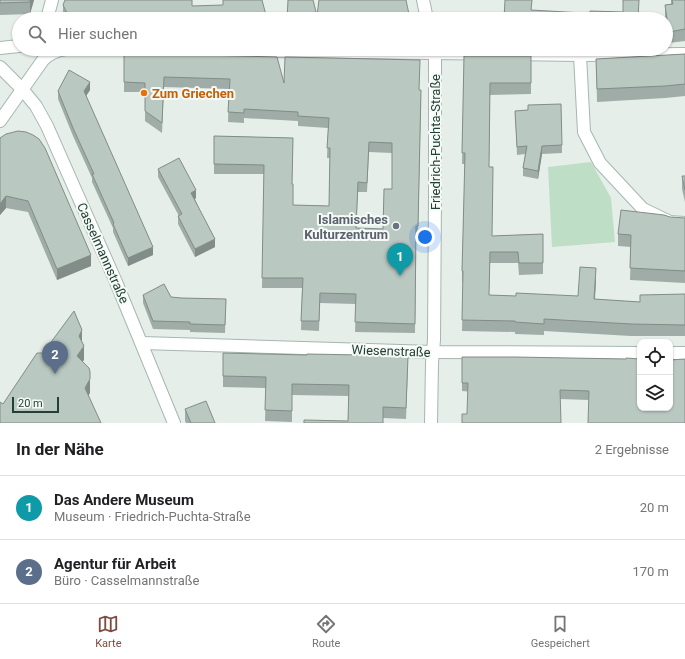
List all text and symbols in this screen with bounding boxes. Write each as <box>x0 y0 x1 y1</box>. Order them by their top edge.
search box <box>12 12 673 56</box>
icon: search <box>26 23 48 45</box>
text: Hier suchen <box>58 25 137 43</box>
street label: Friedrich-Puchta-Straße <box>428 74 443 210</box>
place label: Zum Griechen <box>152 86 234 101</box>
marker: Zum Griechen <box>139 88 149 98</box>
street label: Casselmannstraße <box>74 200 132 306</box>
place label: Islamisches Kulturzentrum <box>304 212 388 242</box>
marker: Islamisches Kulturzentrum <box>391 221 401 231</box>
your location <box>415 227 435 247</box>
pin: 1 <box>387 243 413 276</box>
map controls <box>637 339 673 411</box>
button: locate <box>637 339 673 375</box>
pin: 2 <box>42 341 68 374</box>
street label: Wiesenstraße <box>351 342 431 360</box>
button: layers <box>637 375 673 411</box>
scale bar <box>12 395 59 414</box>
text: 20 m <box>18 397 43 410</box>
text: In der Nähe <box>16 439 104 459</box>
text: 2 Ergebnisse <box>595 442 669 457</box>
text: Das Andere Museum <box>54 491 194 509</box>
text: 1 <box>25 500 33 515</box>
text: 20 m <box>640 500 669 515</box>
text: Museum · Friedrich-Puchta-Straße <box>54 509 251 524</box>
text: Agentur für Arbeit <box>54 555 176 573</box>
text: 2 <box>25 564 33 579</box>
text: 170 m <box>632 564 669 579</box>
text: Büro · Casselmannstraße <box>54 573 199 588</box>
tab: Karte <box>95 613 122 650</box>
tab: Route <box>312 613 340 650</box>
tab: Gespeichert <box>531 613 590 650</box>

